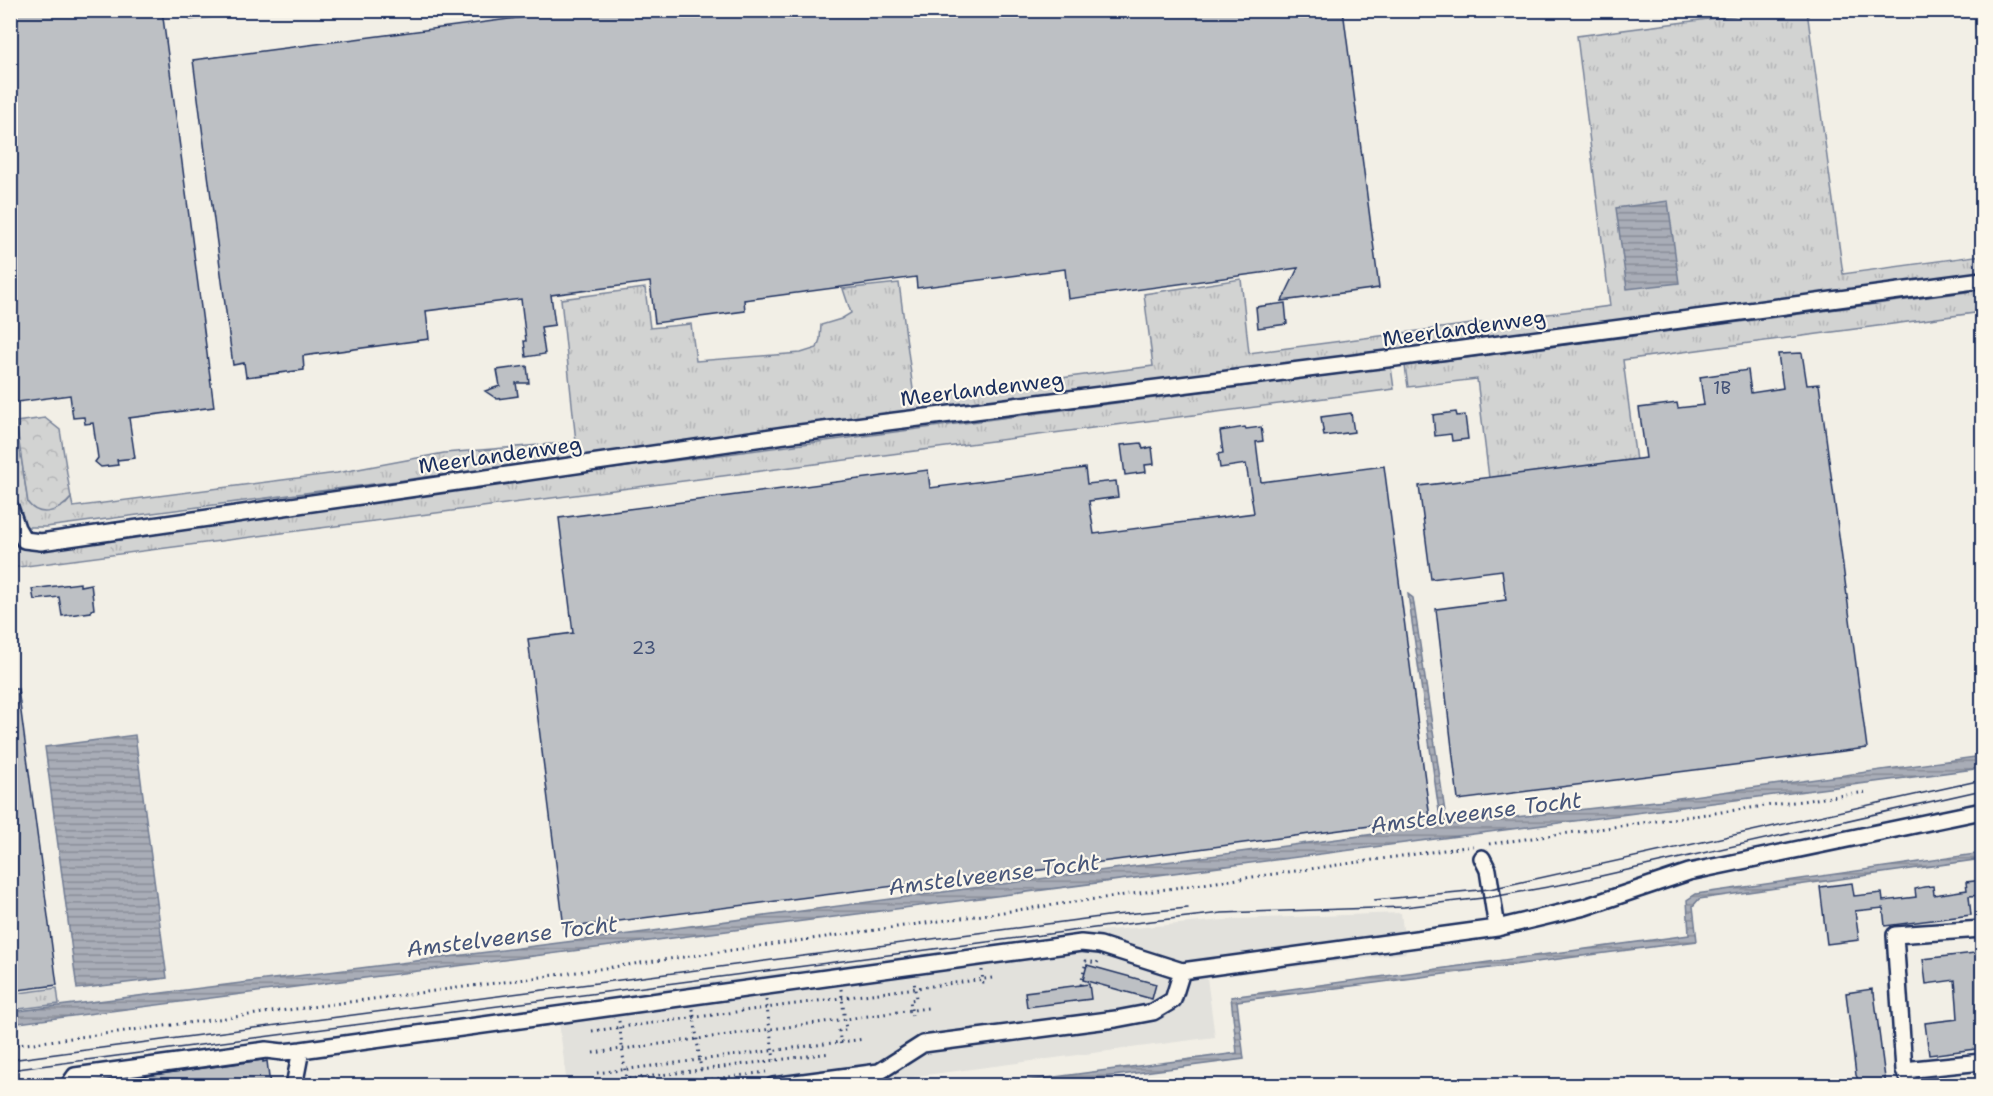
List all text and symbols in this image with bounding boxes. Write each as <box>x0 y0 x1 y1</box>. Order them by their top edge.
street label: Meerlandenweg <box>1381 303 1547 353</box>
street label: Meerlandenweg <box>899 365 1065 413</box>
house number: 1B <box>1713 376 1731 400</box>
street label: Meerlandenweg <box>417 430 583 480</box>
house number: 23 <box>632 636 656 660</box>
water label: Amstelveense Tocht <box>1369 785 1584 840</box>
water label: Amstelveense Tocht <box>887 847 1102 902</box>
water label: Amstelveense Tocht <box>405 909 620 964</box>

